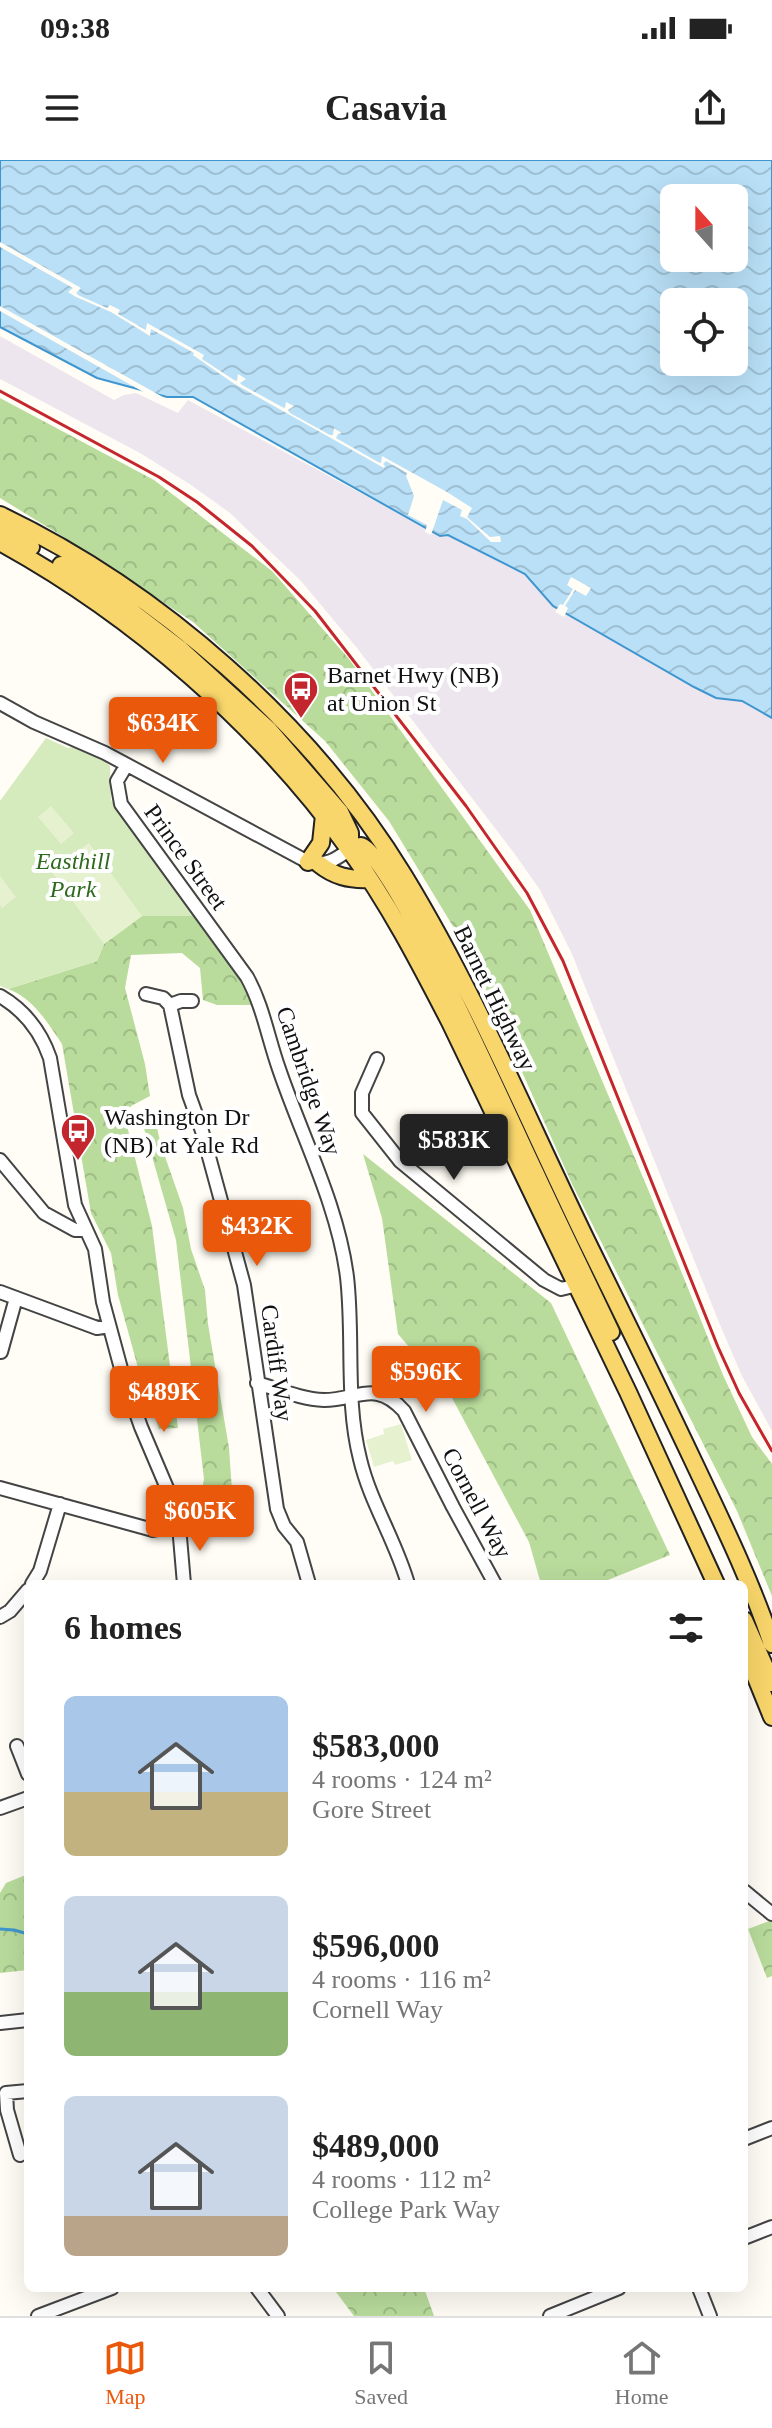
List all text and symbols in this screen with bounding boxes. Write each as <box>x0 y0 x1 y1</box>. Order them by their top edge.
text: 09:38 <box>40 11 110 44</box>
icon: menu <box>40 86 84 130</box>
icon: share <box>688 86 732 130</box>
text: Casavia <box>325 88 447 128</box>
north arrow <box>660 184 748 272</box>
map controls <box>660 184 748 376</box>
button: locate <box>660 288 748 376</box>
place label: Barnet Hwy (NB) at Union St <box>327 662 499 716</box>
bus stop icon: Barnet Hwy (NB) at Union St <box>282 670 320 720</box>
pin: $634K <box>107 697 219 765</box>
text: $634K <box>127 708 199 737</box>
street label: Prince Street <box>139 799 233 915</box>
park label: Easthill Park <box>35 848 111 902</box>
street label: Barnet Highway <box>449 921 541 1075</box>
street label: Cambridge Way <box>271 1003 347 1159</box>
place label: Washington Dr (NB) at Yale Rd <box>104 1104 259 1158</box>
bus stop icon: Washington Dr (NB) at Yale Rd <box>59 1112 97 1162</box>
pin: $583K <box>398 1114 510 1182</box>
text: $583K <box>418 1125 490 1154</box>
pin: $432K <box>201 1200 313 1268</box>
text: $432K <box>221 1211 293 1240</box>
street label: Cardiff Way <box>256 1303 298 1423</box>
pin: $596K <box>370 1346 482 1414</box>
text: $596K <box>390 1357 462 1386</box>
pin: $489K <box>108 1366 220 1434</box>
text: $489K <box>128 1377 200 1406</box>
street label: Cornell Way <box>437 1444 517 1562</box>
pin: $605K <box>144 1485 256 1553</box>
text: $605K <box>164 1496 236 1525</box>
icon: filters <box>664 1606 708 1650</box>
text: 6 homes <box>64 1609 182 1646</box>
text: $583,000 <box>312 1727 440 1764</box>
icon: home <box>128 1728 224 1824</box>
text: 4 rooms · 124 m² <box>312 1765 492 1794</box>
text: Gore Street <box>312 1795 431 1824</box>
text: $596,000 <box>312 1927 440 1964</box>
icon: home <box>128 1928 224 2024</box>
text: 4 rooms · 116 m² <box>312 1965 491 1994</box>
text: Cornell Way <box>312 1995 443 2024</box>
text: $489,000 <box>312 2127 440 2164</box>
icon: home <box>128 2128 224 2224</box>
text: 4 rooms · 112 m² <box>312 2165 491 2194</box>
text: College Park Way <box>312 2195 500 2224</box>
tab: Map <box>103 2336 147 2410</box>
tab: Saved <box>354 2336 408 2410</box>
tab: Home <box>615 2336 669 2410</box>

